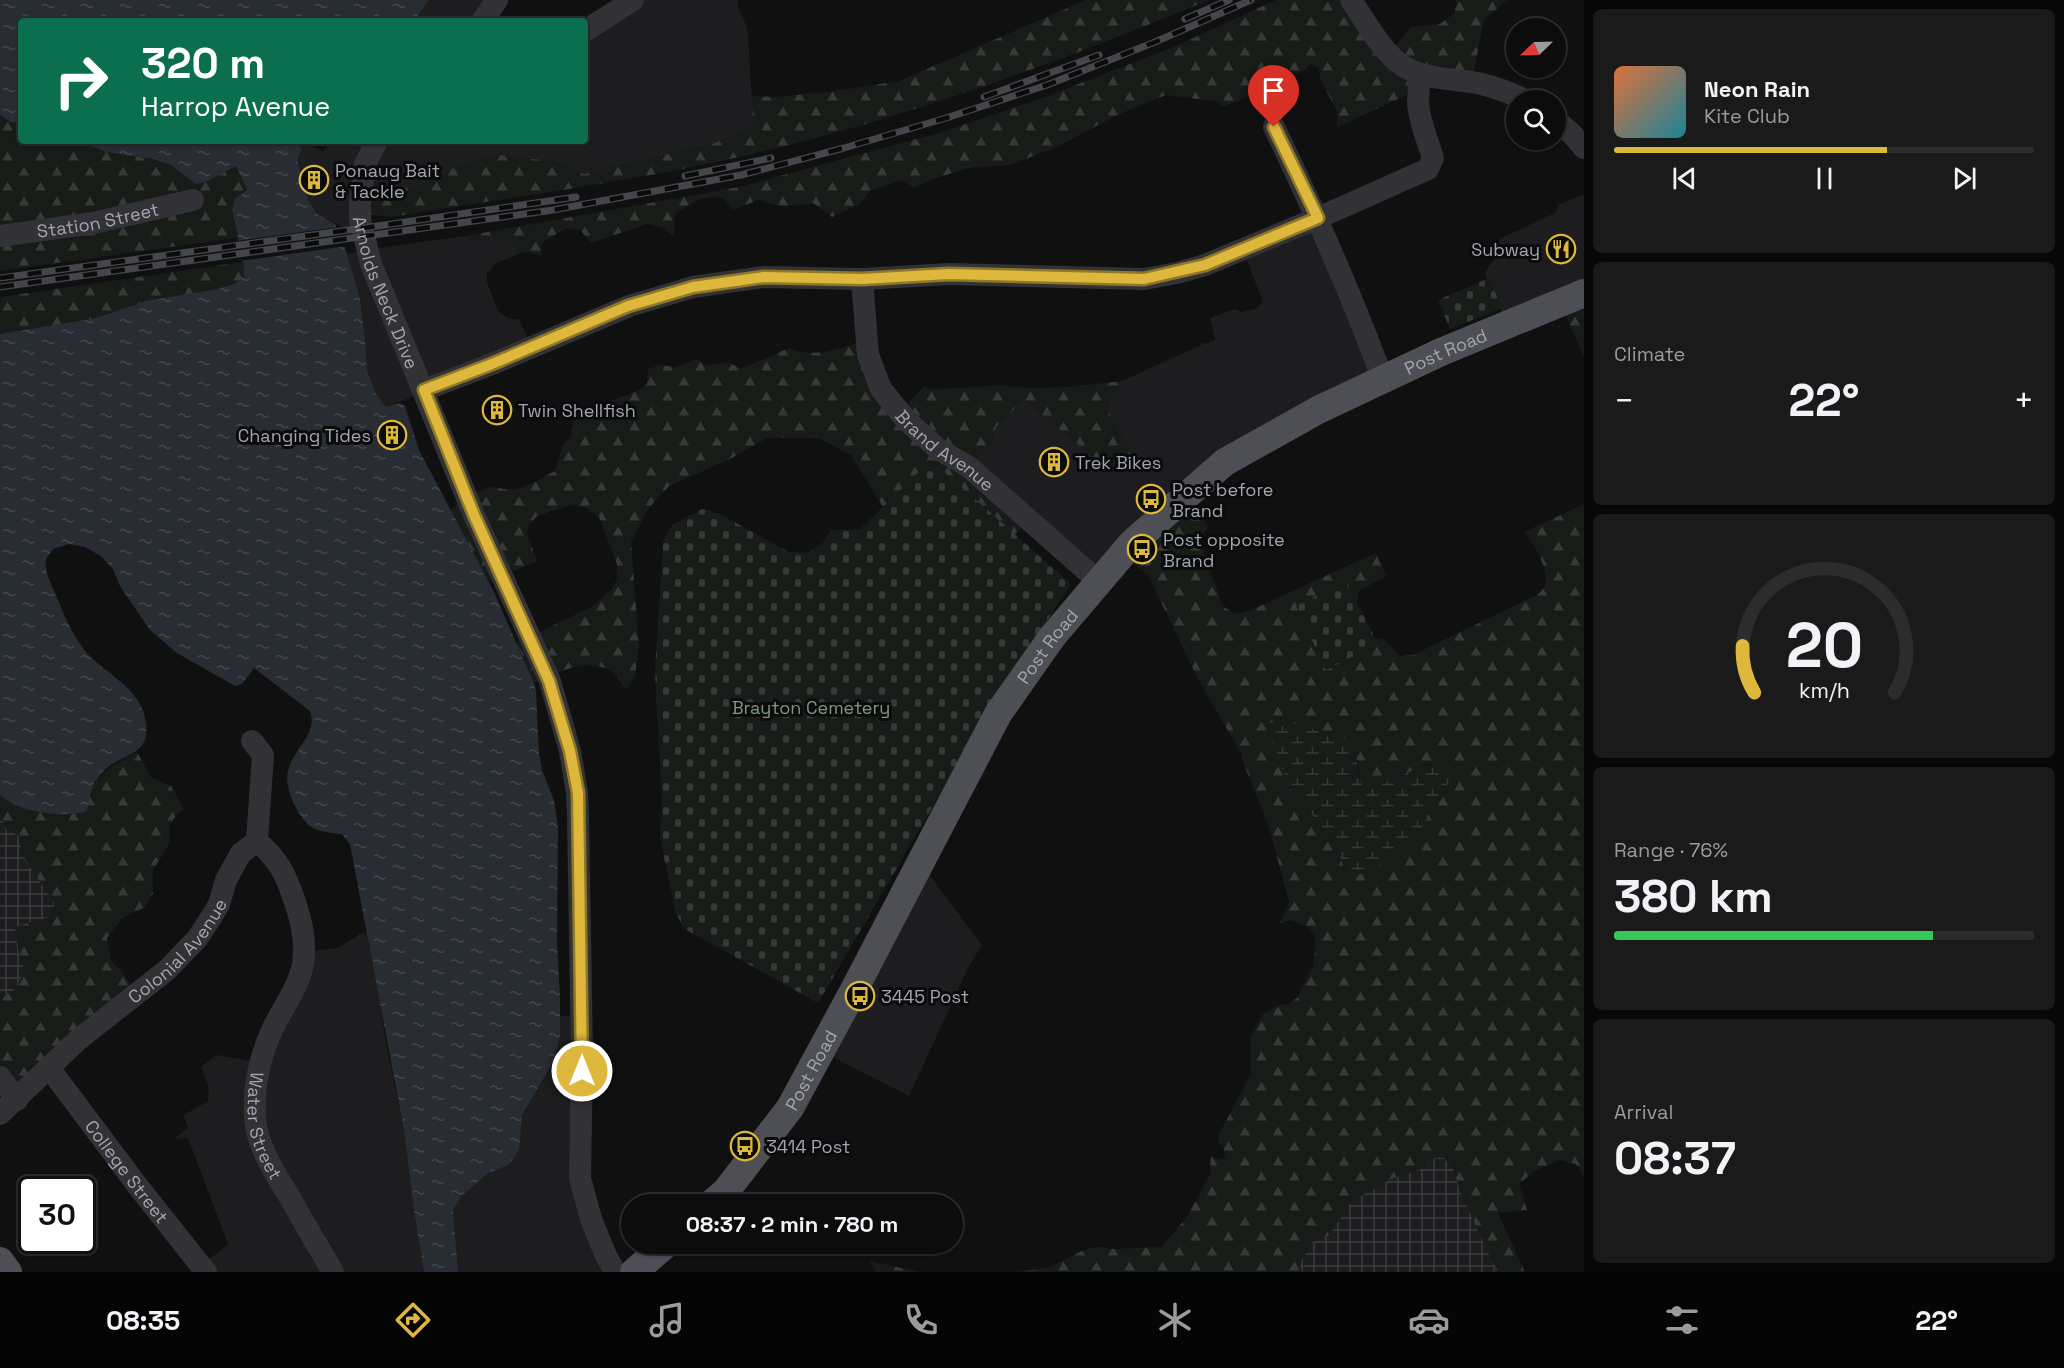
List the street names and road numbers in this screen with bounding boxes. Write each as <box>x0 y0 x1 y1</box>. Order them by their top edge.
street label: Station Street <box>35 197 161 242</box>
street label: Arnolds Neck Drive <box>348 213 424 372</box>
street label: Post Road <box>1400 323 1490 379</box>
street label: Brand Avenue <box>891 405 999 496</box>
street label: Post Road <box>1011 604 1083 688</box>
street label: Colonial Avenue <box>123 894 231 1008</box>
street label: Post Road <box>780 1026 842 1114</box>
street label: Water Street <box>243 1070 288 1184</box>
street label: College Street <box>80 1115 174 1227</box>

